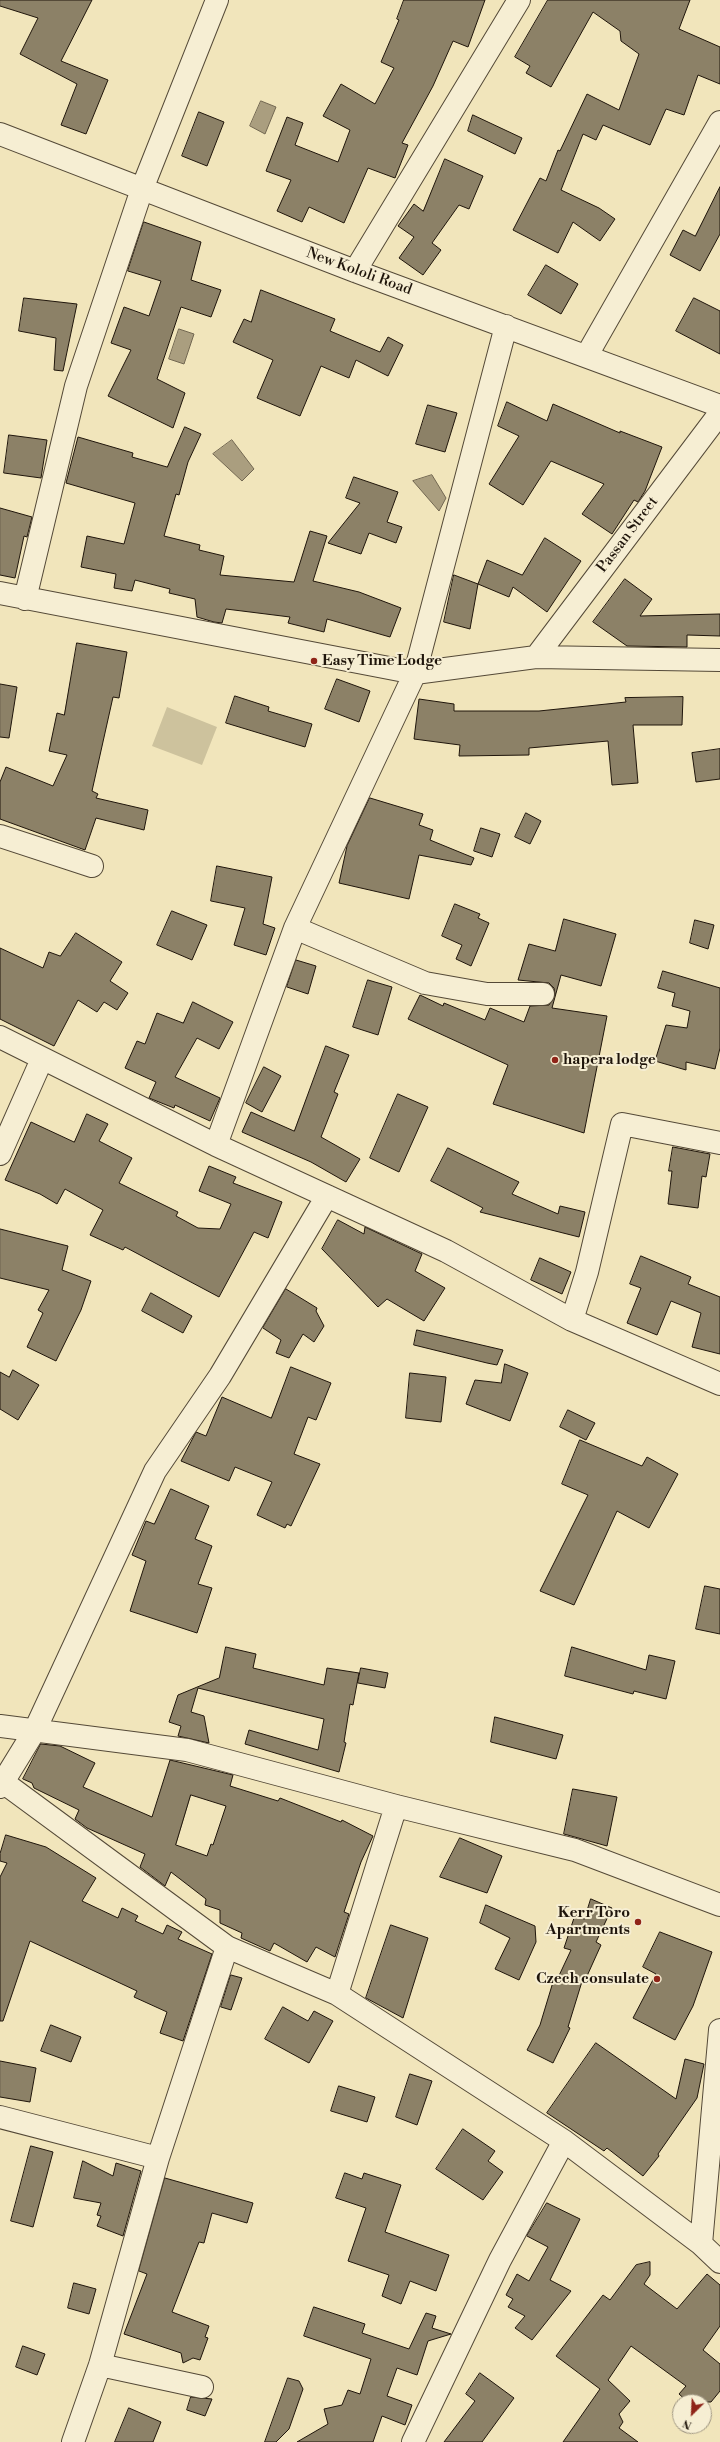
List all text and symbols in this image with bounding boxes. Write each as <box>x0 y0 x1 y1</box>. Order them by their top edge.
street label: New Kololi Road <box>304 245 414 299</box>
street label: Passan Street <box>594 493 662 577</box>
place label: Easy Time Lodge <box>322 652 442 670</box>
marker: Easy Time Lodge <box>309 656 319 666</box>
place label: hapera lodge <box>563 1051 656 1069</box>
marker: hapera lodge <box>550 1055 560 1065</box>
place label: Kerr Toro Apartments <box>546 1904 630 1939</box>
marker: Kerr Toro Apartments <box>633 1917 643 1927</box>
place label: Czech consulate <box>536 1970 649 1988</box>
marker: Czech consulate <box>652 1974 662 1984</box>
north arrow <box>672 2394 712 2434</box>
text: N <box>681 2416 694 2432</box>

